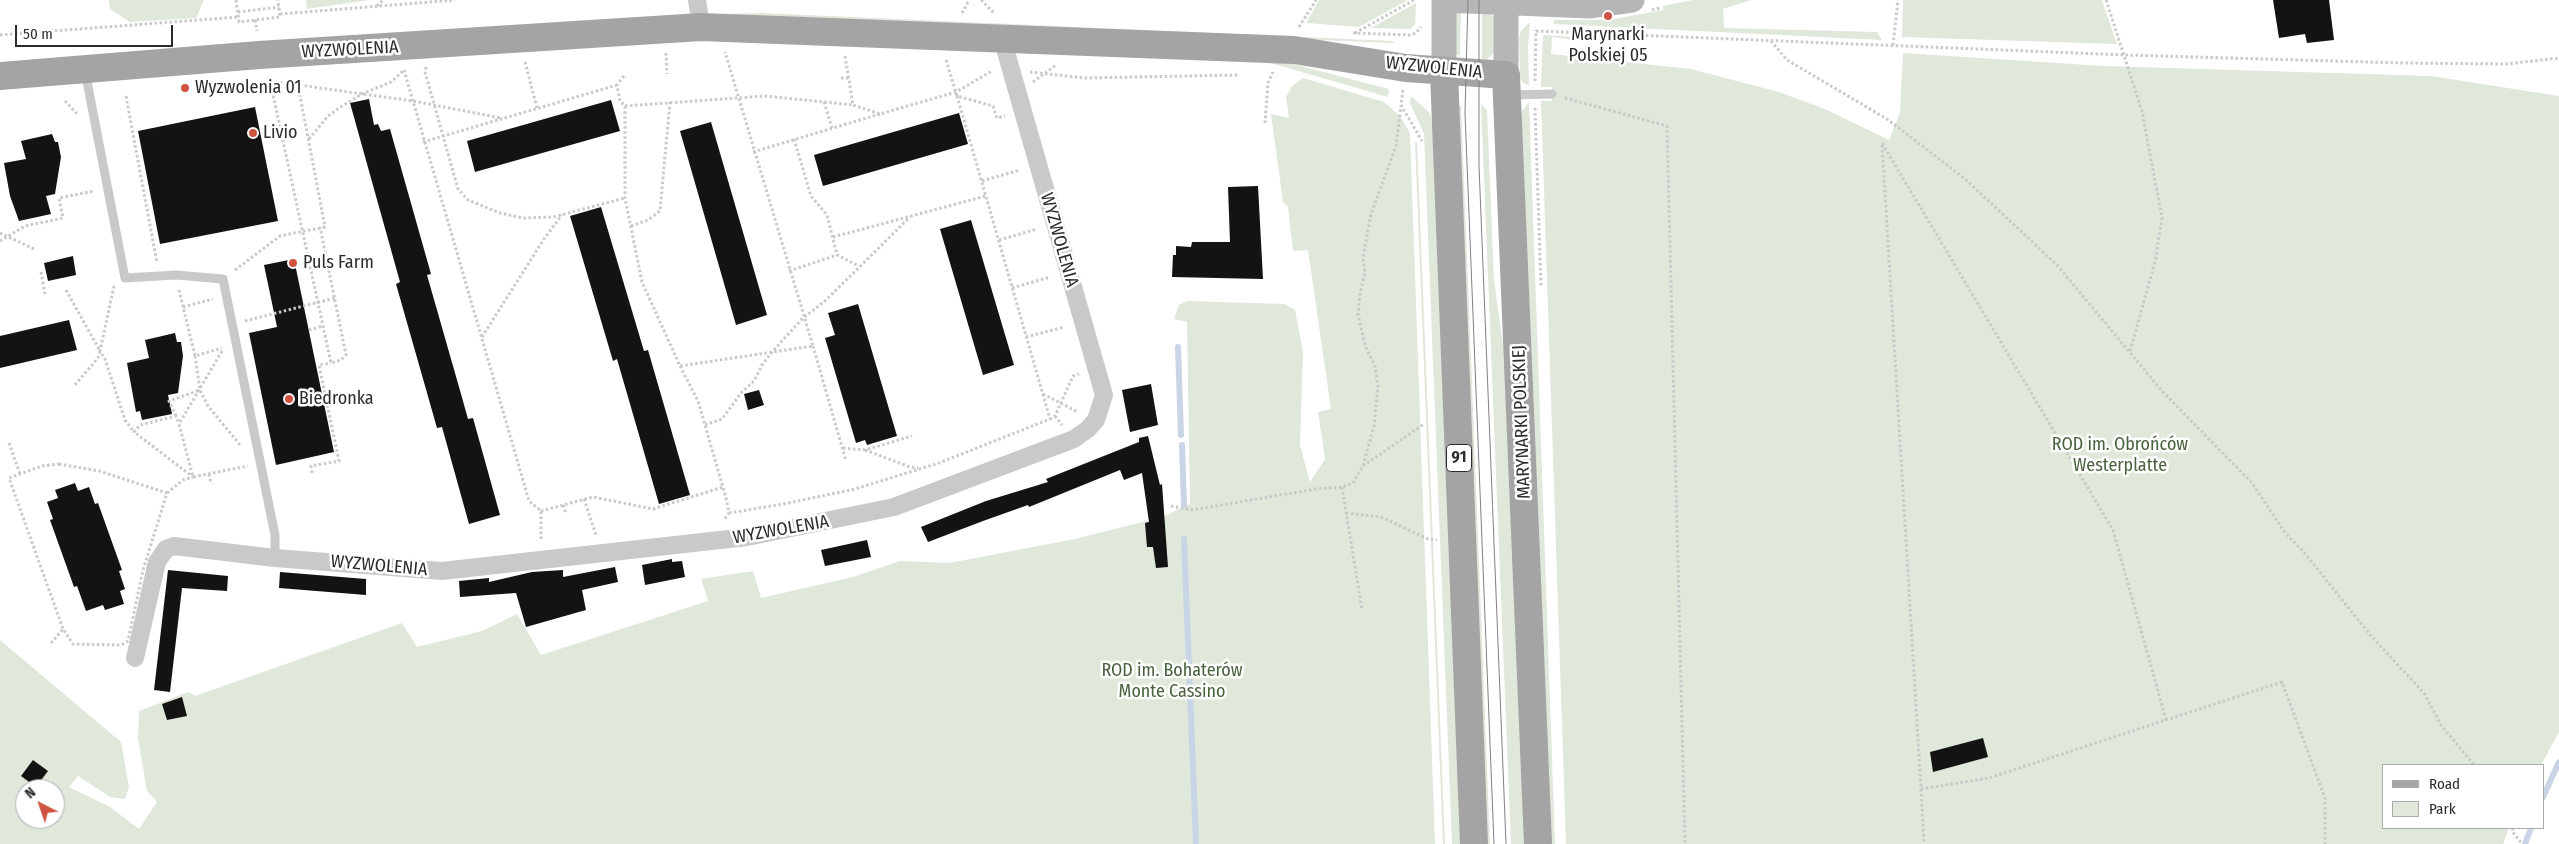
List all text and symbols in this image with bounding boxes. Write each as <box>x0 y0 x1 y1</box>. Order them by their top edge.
marker: Marynarki Polskiej 05 <box>1602 10 1614 22</box>
scale bar <box>18 15 175 47</box>
place label: Marynarki Polskiej 05 <box>1568 24 1648 66</box>
text: 50 m <box>23 25 53 43</box>
street label: WYZWOLENIA <box>301 37 399 63</box>
street label: WYZWOLENIA <box>1385 52 1483 84</box>
place label: Wyzwolenia 01 <box>195 77 301 99</box>
marker: Wyzwolenia 01 <box>179 82 191 94</box>
place label: Livio <box>263 122 298 144</box>
marker: Livio <box>247 127 259 139</box>
street label: WYZWOLENIA <box>1035 190 1083 290</box>
place label: Puls Farm <box>303 252 374 274</box>
marker: Puls Farm <box>287 257 299 269</box>
street label: MARYNARKI POLSKIEJ <box>1509 345 1535 499</box>
place label: Biedronka <box>299 388 374 410</box>
marker: Biedronka <box>283 393 295 405</box>
park label: ROD im. Obrońców Westerplatte <box>2052 434 2188 476</box>
road number: 91 <box>1446 444 1472 472</box>
street label: WYZWOLENIA <box>731 511 831 549</box>
street label: WYZWOLENIA <box>330 551 428 581</box>
park label: ROD im. Bohaterów Monte Cassino <box>1101 660 1243 702</box>
legend <box>2382 764 2544 829</box>
text: Road <box>2429 775 2460 793</box>
north arrow <box>15 779 65 829</box>
text: N <box>22 784 39 802</box>
text: Park <box>2429 800 2456 818</box>

